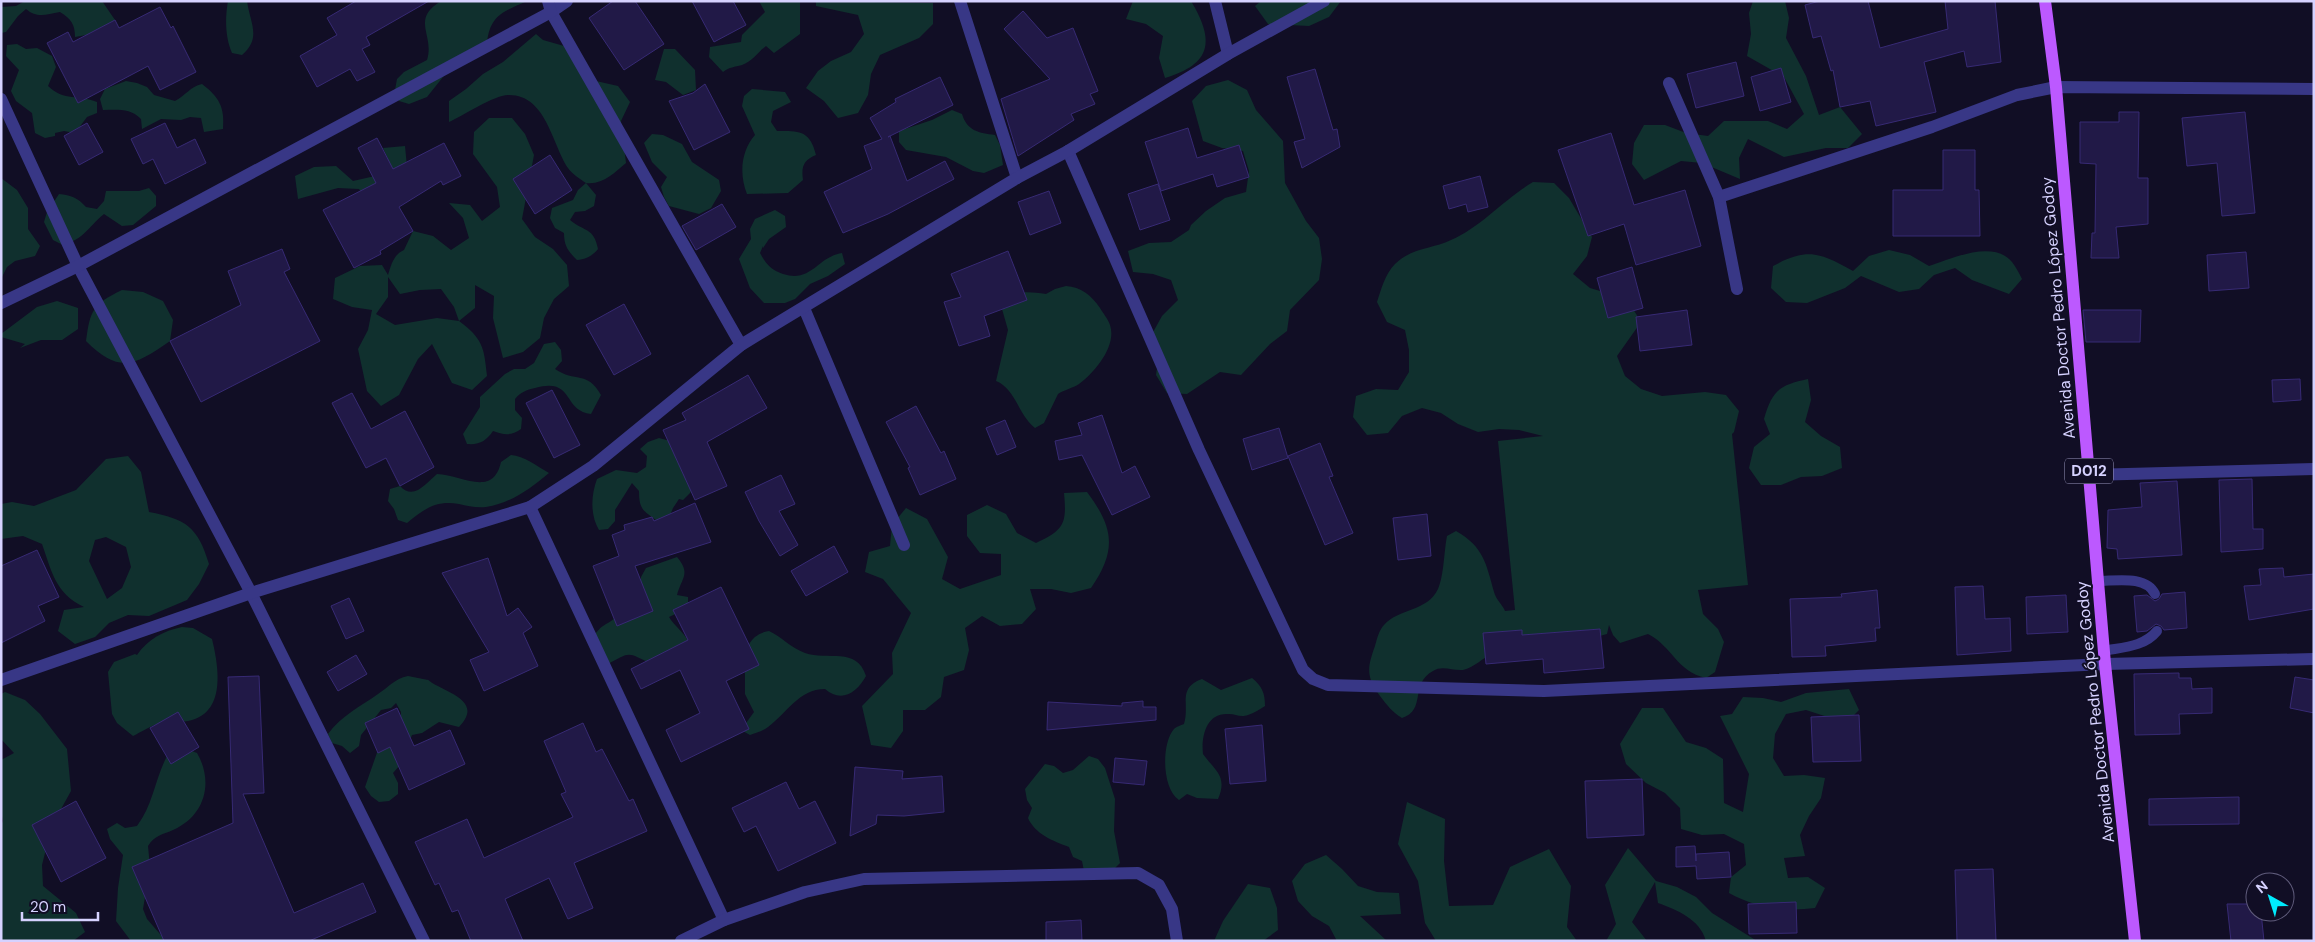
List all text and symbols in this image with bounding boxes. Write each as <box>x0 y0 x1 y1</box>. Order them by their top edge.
street label: Avenida Doctor Pedro López Godoy <box>2036 176 2080 440</box>
road number: D012 <box>2065 458 2113 484</box>
street label: Avenida Doctor Pedro López Godoy <box>2071 580 2119 844</box>
north arrow <box>2245 872 2295 922</box>
text: N <box>2252 877 2271 897</box>
scale bar <box>22 890 99 922</box>
text: 20 m <box>30 897 66 917</box>

